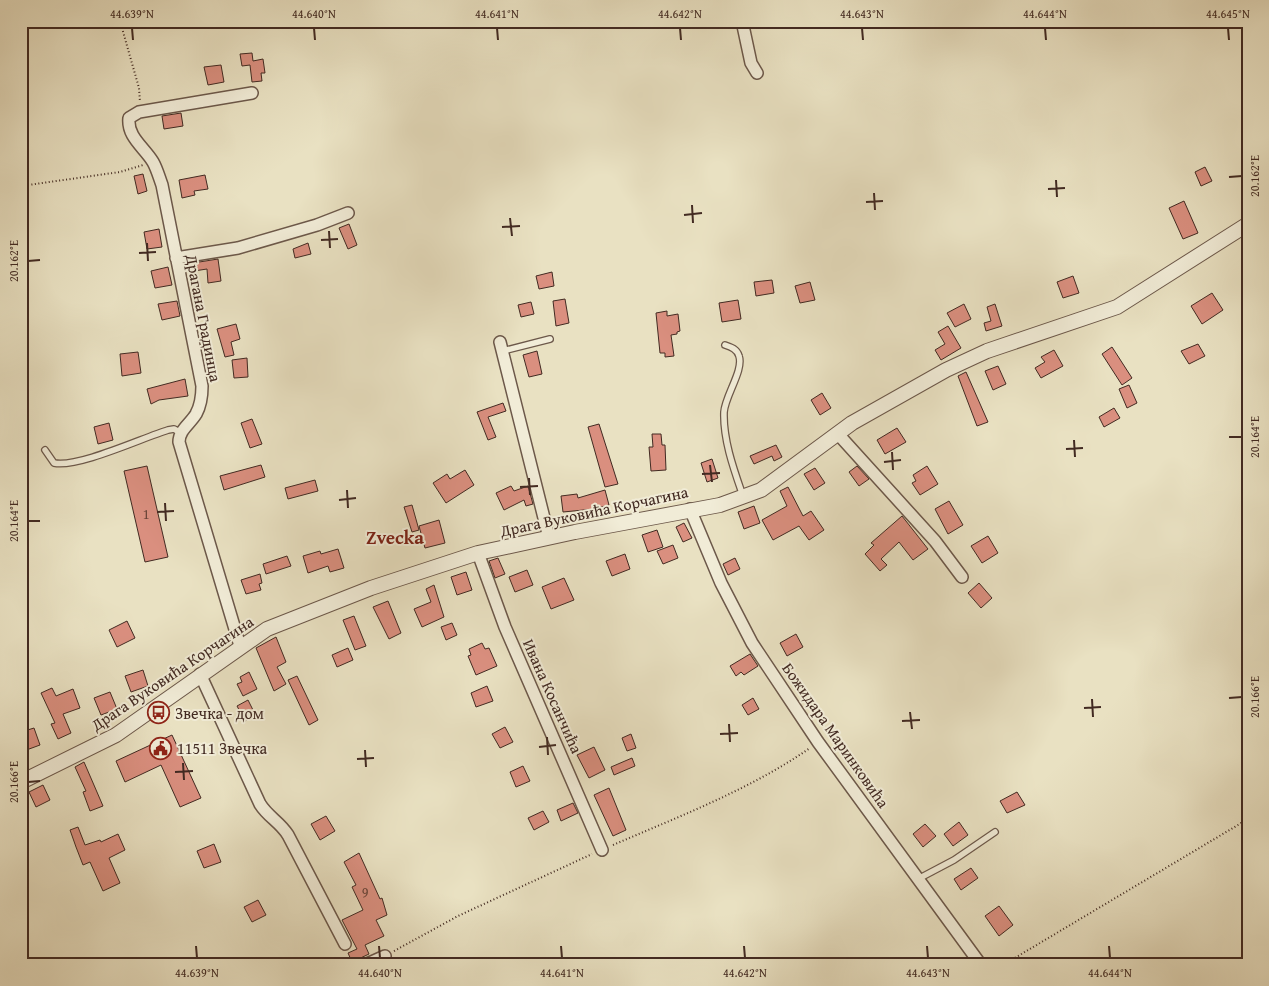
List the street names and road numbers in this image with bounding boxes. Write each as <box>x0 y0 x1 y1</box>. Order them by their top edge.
street label: Драгана Градинца <box>180 251 228 384</box>
street label: Драга Вуковића Корчагина <box>497 479 691 543</box>
street label: Драга Вуковића Корчагина <box>85 609 258 737</box>
street label: Ивана Косанчића <box>517 635 589 758</box>
street label: Божидара Маринковића <box>777 657 896 813</box>

